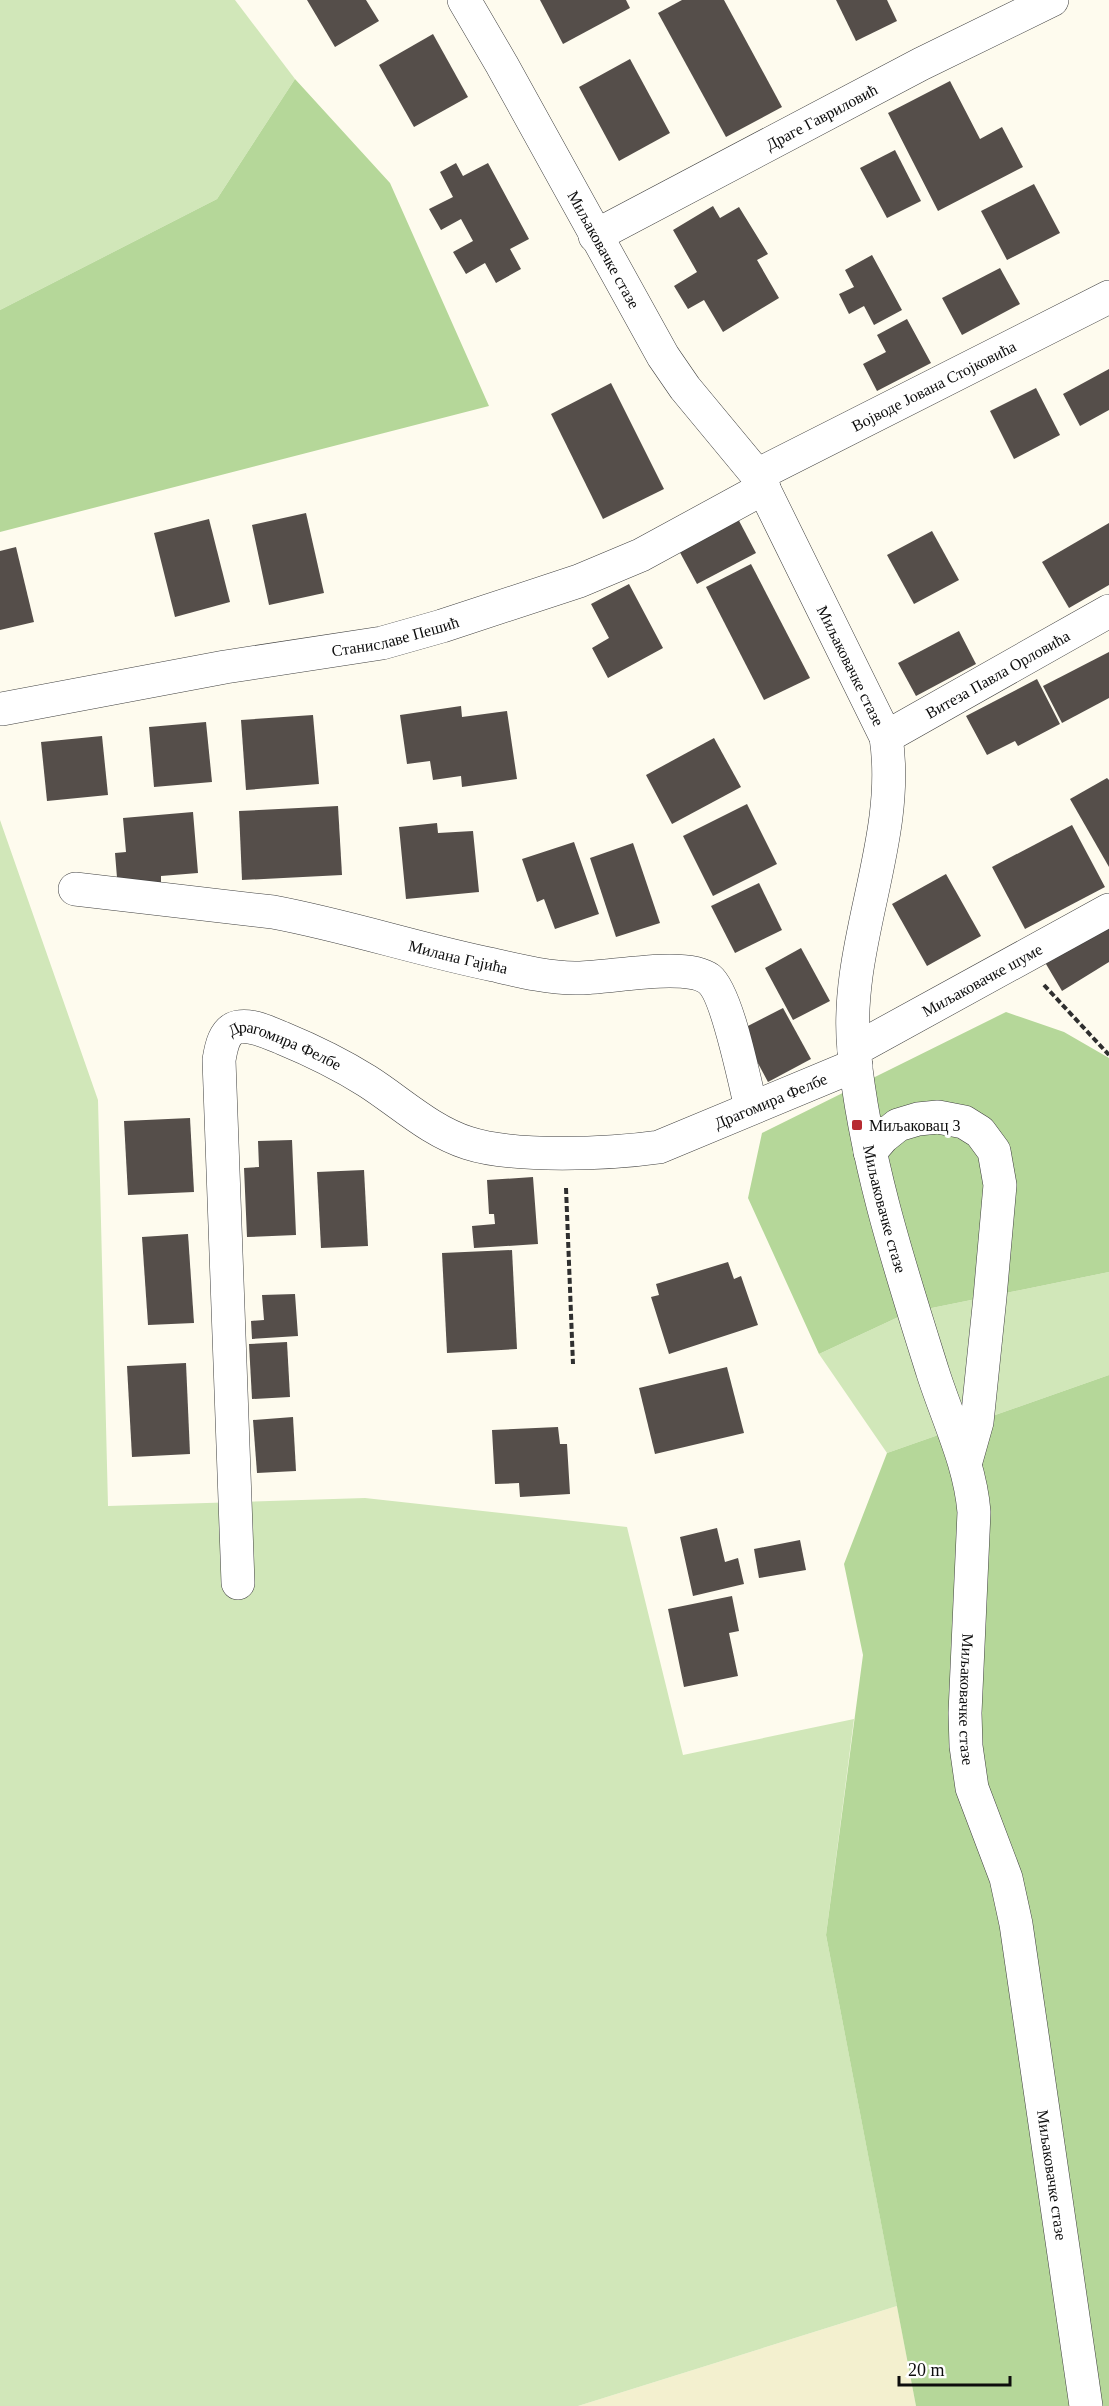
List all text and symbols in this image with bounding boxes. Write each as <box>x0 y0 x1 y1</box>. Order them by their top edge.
street label: Драге Гавриловић <box>763 80 880 154</box>
street label: Миљаковачке стазе <box>565 188 643 311</box>
street label: Војводе Јована Стојковића <box>849 337 1019 434</box>
street label: Миљаковачке стазе <box>814 603 888 728</box>
street label: Станиславе Пешић <box>330 613 461 659</box>
street label: Витеза Павла Орловића <box>922 627 1072 721</box>
street label: Милана Гајића <box>407 936 510 976</box>
street label: Миљаковачке шуме <box>919 940 1045 1019</box>
street label: Драгомира Фелбе <box>225 1018 344 1073</box>
street label: Драгомира Фелбе <box>712 1070 829 1133</box>
place label: Миљаковац 3 <box>869 1117 961 1135</box>
marker: Миљаковац 3 <box>850 1118 864 1132</box>
street label: Миљаковачке стазе <box>860 1143 910 1275</box>
street label: Миљаковачке стазе <box>956 1633 977 1766</box>
street label: Миљаковачке стазе <box>1035 2109 1070 2241</box>
scale bar <box>899 2349 1010 2387</box>
text: 20 m <box>908 2360 945 2380</box>

